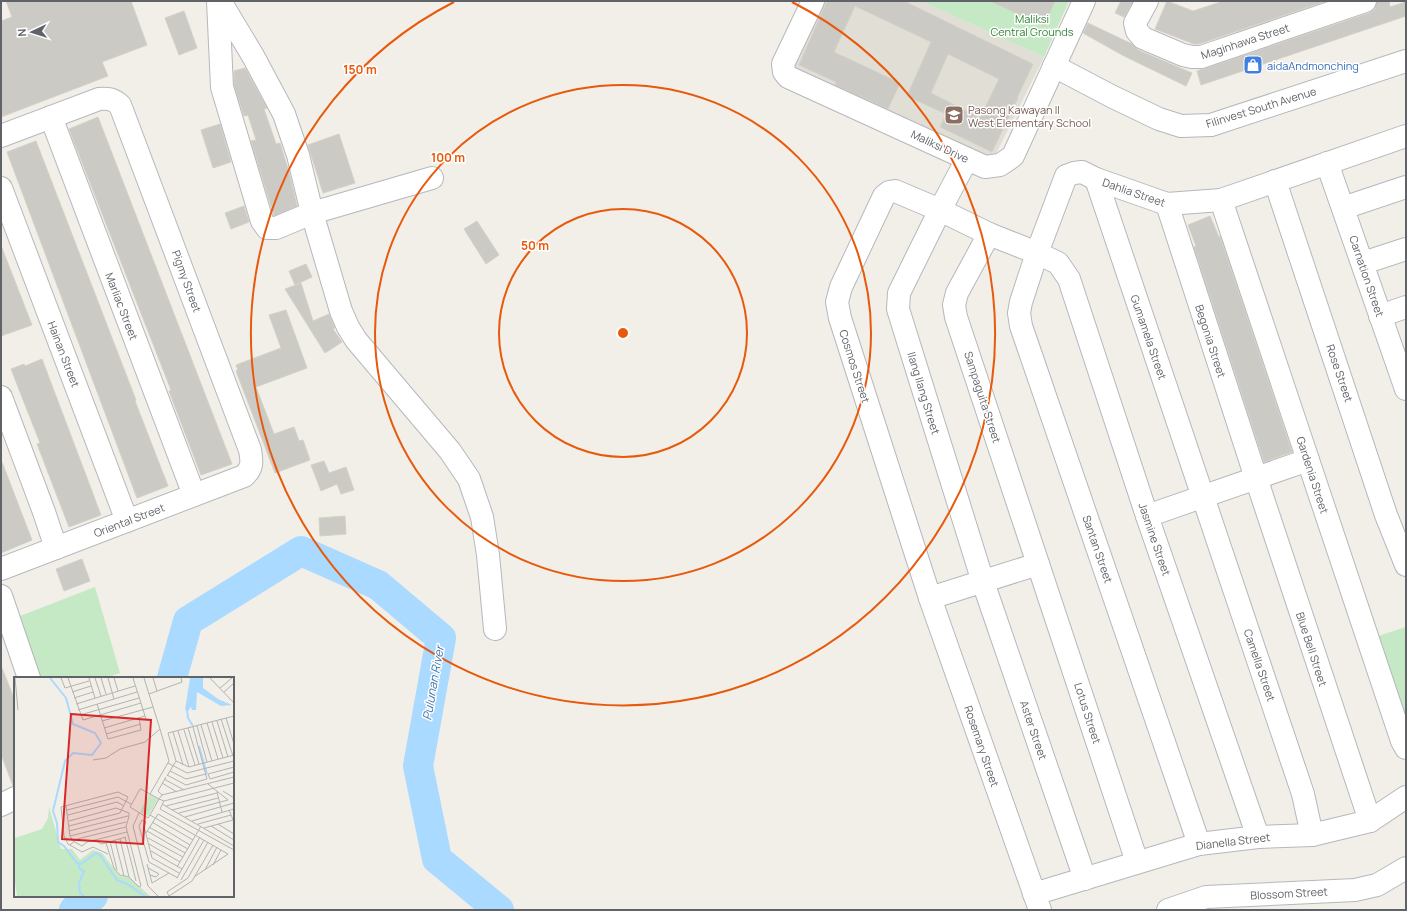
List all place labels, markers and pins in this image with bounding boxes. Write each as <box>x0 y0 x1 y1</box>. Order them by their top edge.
shop icon: aidaAndmonching <box>1242 54 1264 76</box>
place label: aidaAndmonching <box>1267 58 1359 73</box>
place label: Pasong Kawayan II West Elementary School <box>968 102 1091 130</box>
school or university icon: Pasong Kawayan II West Elementary School <box>943 104 965 126</box>
centre of rings <box>616 326 630 340</box>

